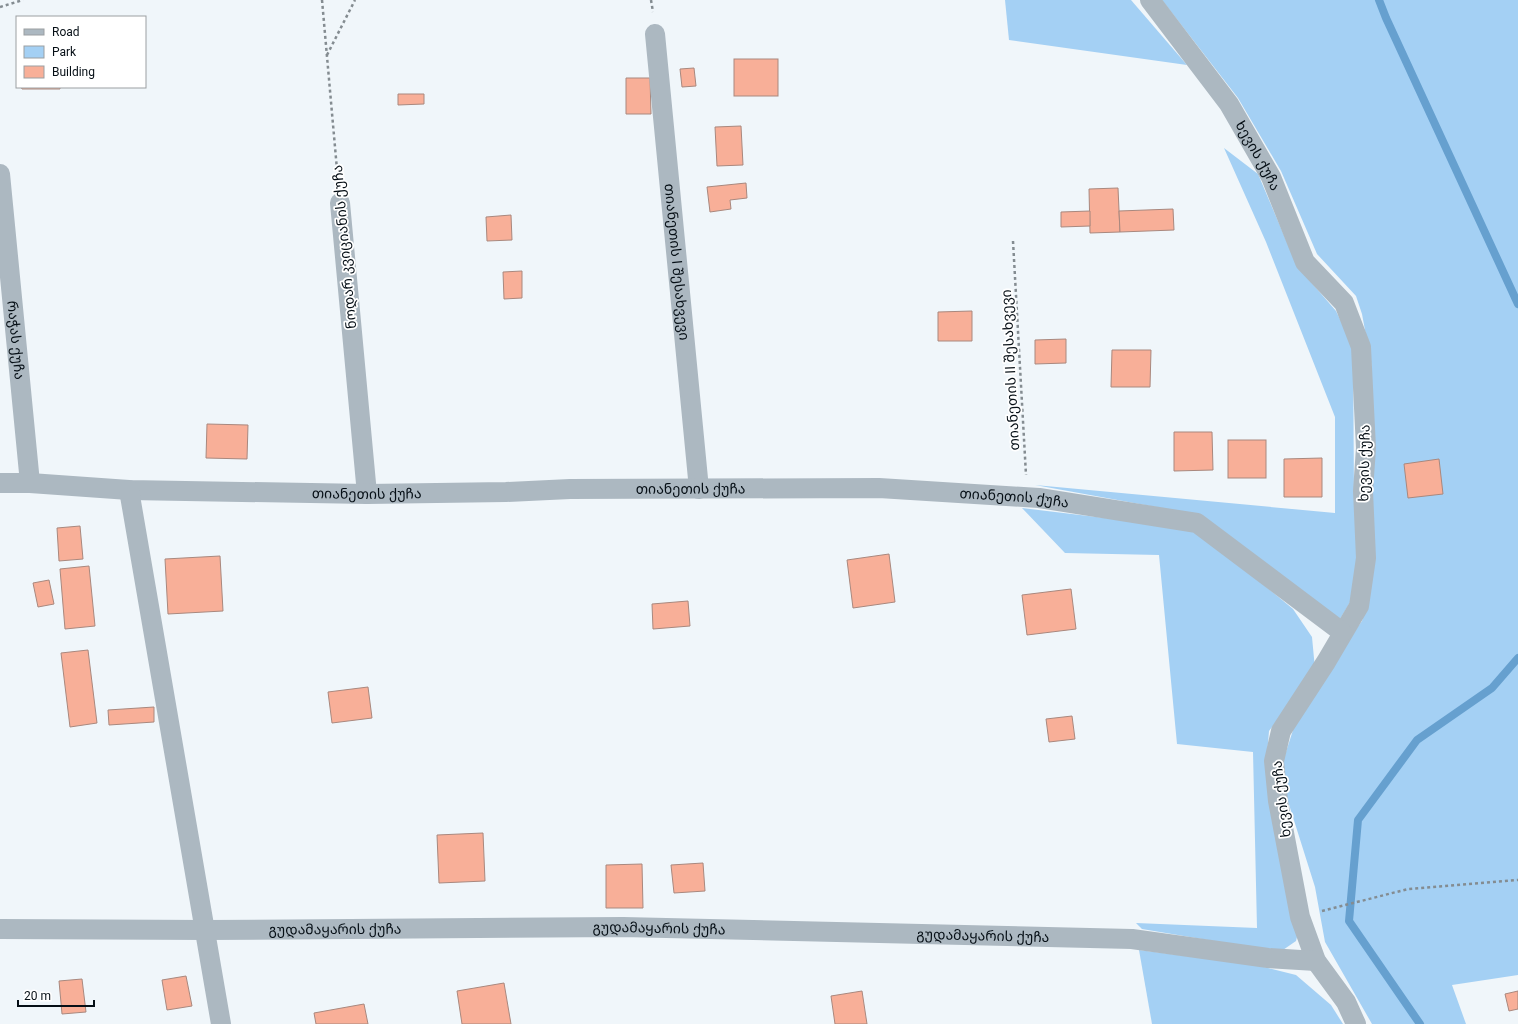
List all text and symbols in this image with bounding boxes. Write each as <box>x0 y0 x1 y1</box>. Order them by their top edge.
legend <box>16 16 146 88</box>
text: Road <box>52 25 80 39</box>
text: Park <box>52 45 77 59</box>
text: Building <box>52 65 95 79</box>
street label: ხევის ქუჩა <box>1232 118 1284 193</box>
street label: ნოდარ კვიციანის ქუჩა <box>329 164 360 330</box>
street label: თიანეთის I შესახვევი <box>661 183 693 341</box>
street label: თიანეთის II შესახვევი <box>998 289 1023 451</box>
street label: რაჭას ქუჩა <box>4 300 28 380</box>
street label: ხევის ქუჩა <box>1355 424 1374 502</box>
street label: თიანეთის ქუჩა <box>636 480 746 498</box>
street label: თიანეთის ქუჩა <box>312 485 422 503</box>
street label: თიანეთის ქუჩა <box>959 485 1070 511</box>
street label: ხევის ქუჩა <box>1268 760 1295 838</box>
street label: გუდამაყარის ქუჩა <box>592 919 726 938</box>
street label: გუდამაყარის ქუჩა <box>268 921 402 939</box>
street label: გუდამაყარის ქუჩა <box>916 926 1050 946</box>
scale bar <box>18 982 94 1008</box>
text: 20 m <box>24 989 51 1003</box>

